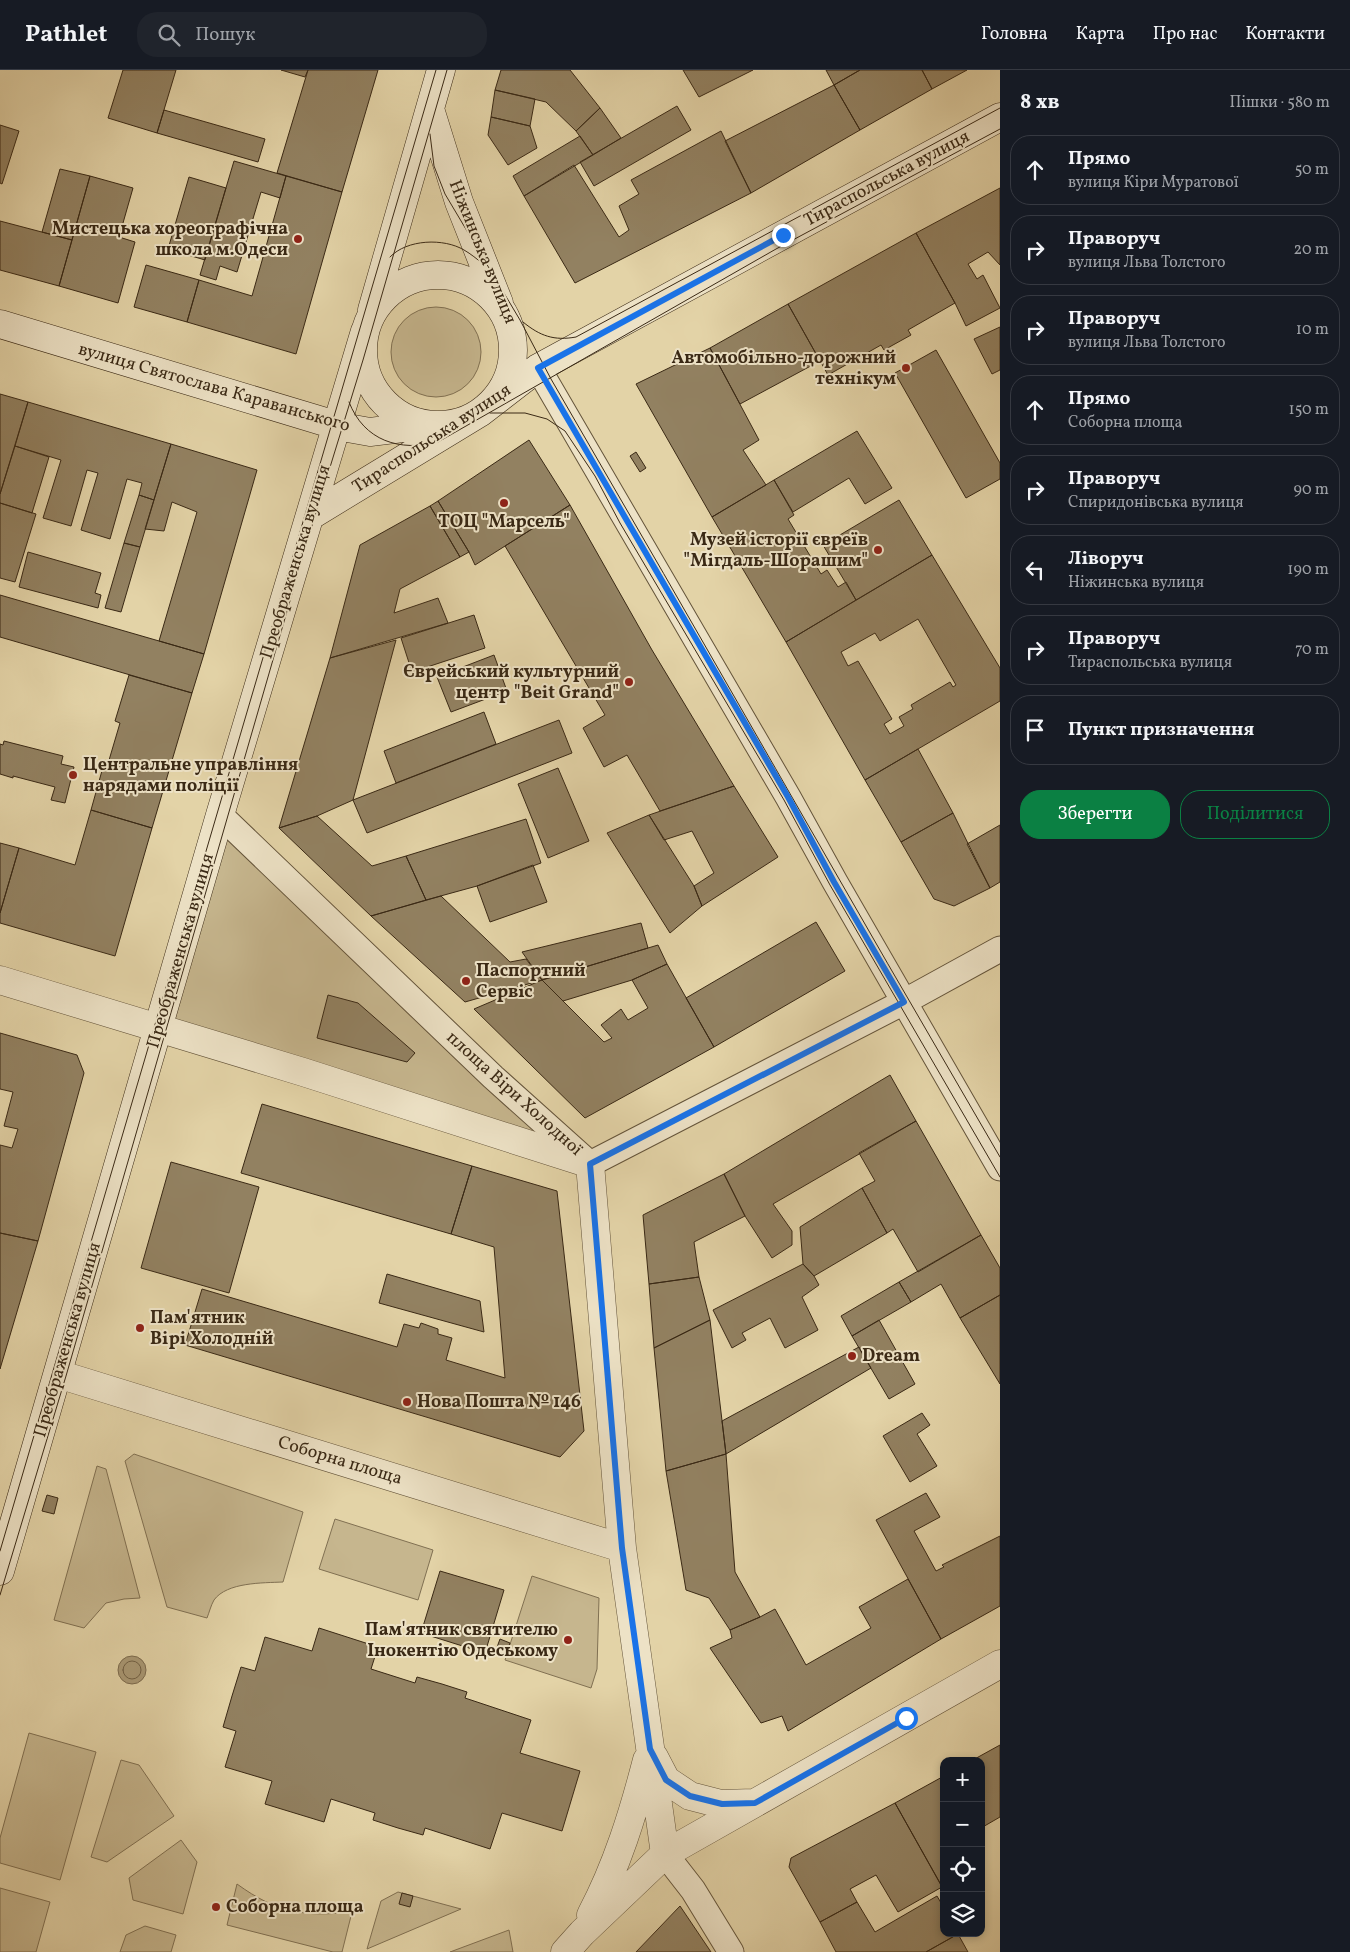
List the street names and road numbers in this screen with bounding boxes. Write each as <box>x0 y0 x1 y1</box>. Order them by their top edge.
street label: Тираспольська вулиця <box>800 125 974 233</box>
street label: Ніжинська вулиця <box>442 176 522 328</box>
street label: вулиця Святослава Караванського <box>75 337 353 439</box>
street label: Тираспольська вулиця <box>348 378 516 500</box>
street label: Преображенська вулиця <box>255 462 337 662</box>
street label: Преображенська вулиця <box>141 851 221 1051</box>
street label: площа Віри Холодної <box>440 1026 588 1163</box>
street label: Преображенська вулиця <box>28 1240 108 1440</box>
street label: Соборна площа <box>275 1430 405 1492</box>

